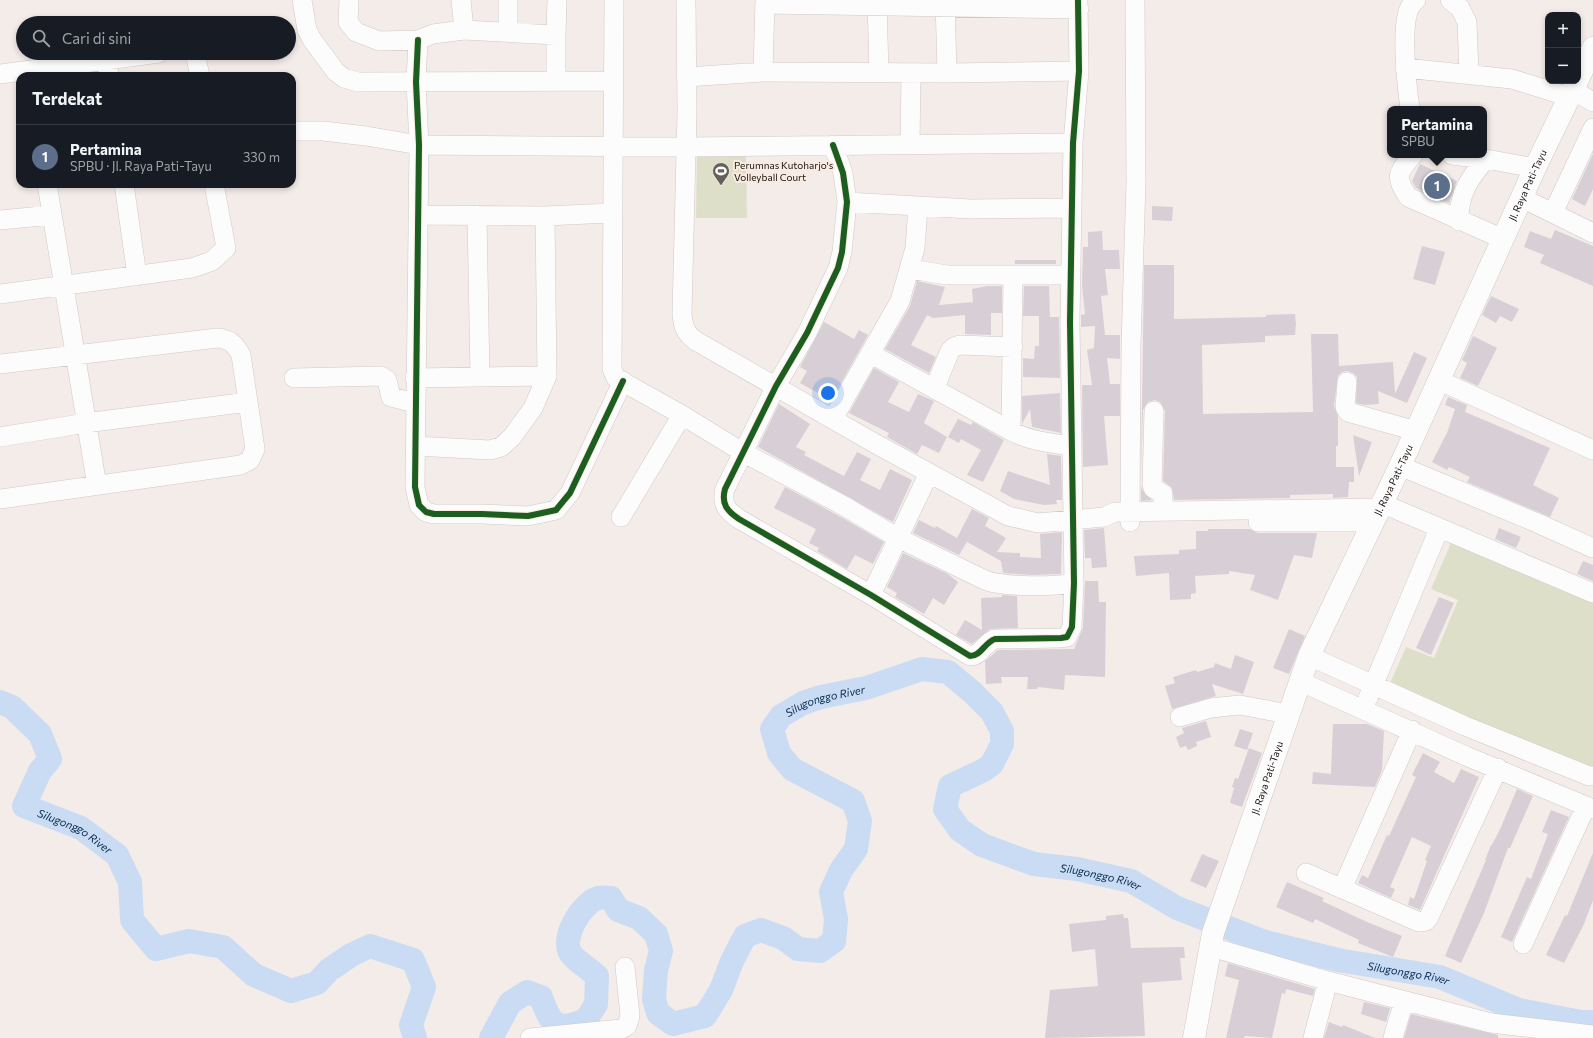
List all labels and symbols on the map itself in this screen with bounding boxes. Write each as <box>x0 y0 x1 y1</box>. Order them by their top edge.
street label: Jl. Raya Pati-Tayu <box>1506 147 1549 223</box>
place label: Perumnas Kutoharjo's Volleyball Court <box>734 159 834 183</box>
sports icon: Perumnas Kutoharjo's Volleyball Court <box>711 161 731 186</box>
pin: 1 <box>1424 171 1450 201</box>
your location <box>818 383 838 403</box>
street label: Jl. Raya Pati-Tayu <box>1371 443 1415 517</box>
water label: Silugonggo River <box>782 682 866 719</box>
street label: Jl. Raya Pati-Tayu <box>1248 739 1285 816</box>
water label: Silugonggo River <box>36 805 116 856</box>
water label: Silugonggo River <box>1060 861 1145 893</box>
water label: Silugonggo River <box>1367 959 1452 987</box>

